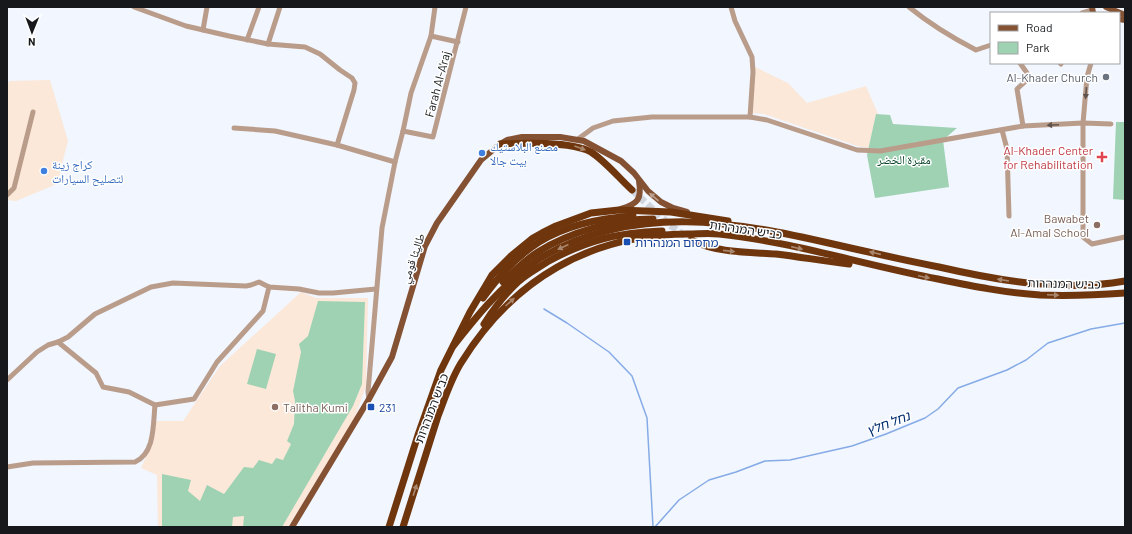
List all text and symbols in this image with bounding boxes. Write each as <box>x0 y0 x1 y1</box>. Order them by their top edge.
north arrow <box>12 12 52 52</box>
legend <box>990 12 1120 64</box>
text: Road <box>1026 20 1053 34</box>
text: N <box>28 36 36 49</box>
text: Park <box>1026 40 1050 54</box>
street label: Farah Al-A'raj <box>421 49 453 119</box>
place label: Al-Khader Church <box>1006 70 1098 84</box>
marker: Al-Khader Church <box>1101 72 1111 82</box>
one-way arrow <box>1083 87 1089 99</box>
one-way arrow <box>1046 122 1059 128</box>
place label: مصنع البلاستيك بيت جالا <box>490 139 558 168</box>
place label: Al-Khader Center for Rehabilitation <box>1003 143 1094 171</box>
one-way arrow <box>575 145 587 151</box>
marker: مصنع البلاستيك بيت جالا <box>477 148 487 158</box>
marker: Al-Khader Center for Rehabilitation <box>1096 151 1108 163</box>
park label: مقبرة الخضر <box>876 152 931 167</box>
place label: كراج زينة لتصليح السيارات <box>52 157 123 186</box>
marker: كراج زينة لتصليح السيارات <box>39 166 49 176</box>
one-way arrow <box>649 192 660 201</box>
place label: Bawabet Al-Amal School <box>1010 211 1089 239</box>
street label: כביש המנהרות <box>709 217 783 241</box>
marker: Bawabet Al-Amal School <box>1092 220 1102 230</box>
street label: طاليثا قومي <box>397 231 431 286</box>
place label: מחסום המנהרות <box>635 235 718 249</box>
marker: מחסום המנהרות <box>622 237 632 247</box>
one-way arrow <box>558 244 569 250</box>
one-way arrow <box>791 245 803 251</box>
one-way arrow <box>723 248 735 255</box>
one-way arrow <box>869 250 882 256</box>
one-way arrow <box>918 274 930 280</box>
street label: כביש המנהרות <box>1027 275 1101 291</box>
one-way arrow <box>997 277 1009 283</box>
one-way arrow <box>1047 292 1059 299</box>
one-way arrow <box>505 297 515 306</box>
street label: כביש המנהרות <box>411 371 451 445</box>
place label: Talitha Kumi <box>283 400 348 414</box>
place label: 231 <box>379 400 396 414</box>
marker: Talitha Kumi <box>270 402 280 412</box>
marker: 231 <box>366 402 376 412</box>
water label: נחל חלץ <box>864 407 913 439</box>
one-way arrow <box>412 484 418 496</box>

